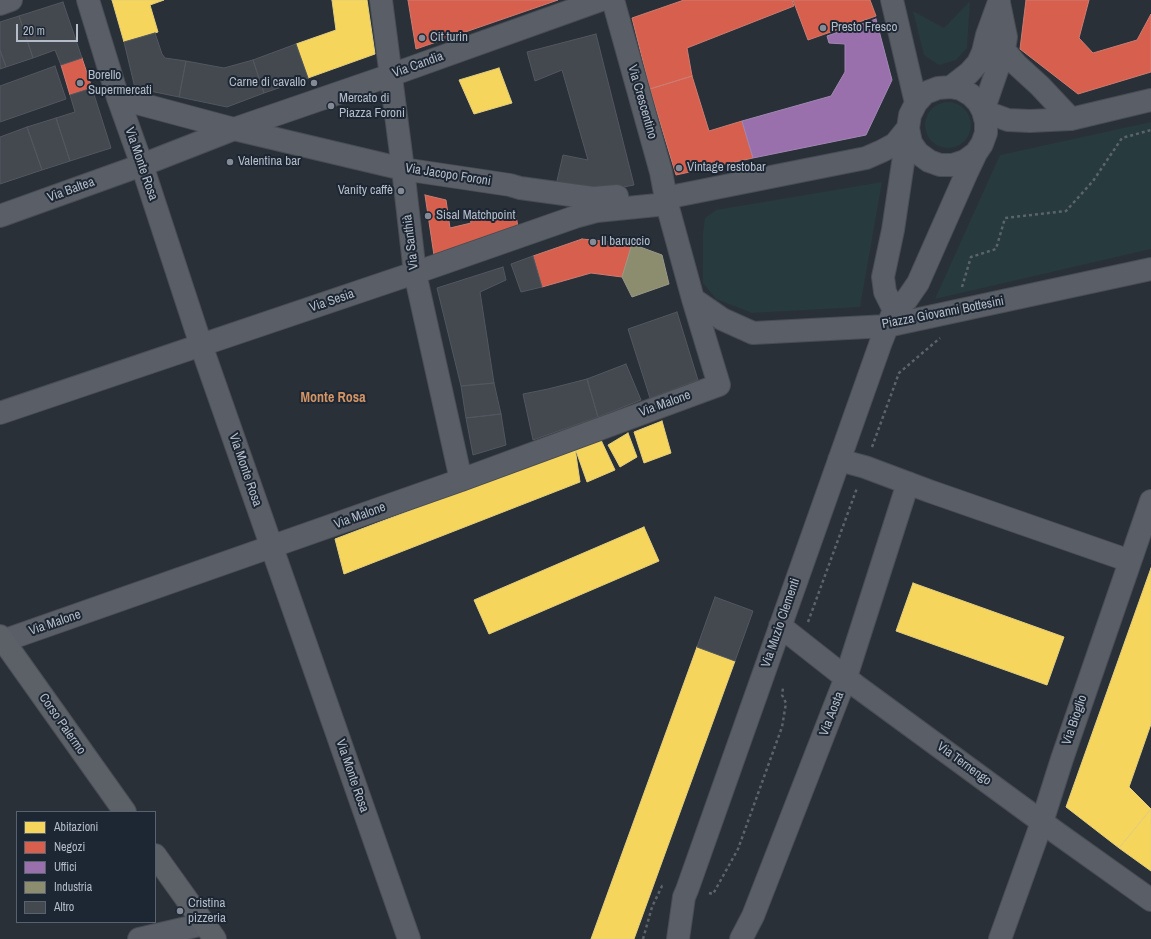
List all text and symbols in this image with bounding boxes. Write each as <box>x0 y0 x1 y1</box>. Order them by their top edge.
scale bar <box>18 16 80 42</box>
place label: Presto Fresco <box>831 20 897 36</box>
text: 20 m <box>23 23 45 39</box>
marker: Presto Fresco <box>818 23 828 33</box>
place label: Cit turin <box>430 30 468 46</box>
marker: Cit turin <box>417 33 427 43</box>
street label: Via Candia <box>390 49 446 81</box>
street label: Via Crescentino <box>624 63 660 141</box>
place label: Borello Supermercati <box>88 68 152 99</box>
place label: Carne di cavallo <box>229 75 306 91</box>
marker: Borello Supermercati <box>75 78 85 88</box>
marker: Carne di cavallo <box>309 78 319 88</box>
place label: Mercato di Piazza Foroni <box>339 91 405 122</box>
marker: Mercato di Piazza Foroni <box>326 101 336 111</box>
street label: Via Monte Rosa <box>121 125 161 203</box>
place label: Valentina bar <box>238 154 301 170</box>
marker: Valentina bar <box>225 157 235 167</box>
place label: Vintage restobar <box>687 160 766 176</box>
street label: Via Jacopo Foroni <box>404 161 492 189</box>
marker: Vintage restobar <box>674 163 684 173</box>
street label: Via Baltea <box>45 174 97 206</box>
place label: Vanity caffè <box>338 183 393 199</box>
marker: Vanity caffè <box>396 186 406 196</box>
place label: Sisal Matchpoint <box>436 208 515 224</box>
marker: Sisal Matchpoint <box>423 211 433 221</box>
street label: Via Santhià <box>400 213 422 271</box>
place label: Il baruccio <box>601 234 650 250</box>
marker: Il baruccio <box>588 237 598 247</box>
street label: Via Sesia <box>308 286 356 316</box>
street label: Piazza Giovanni Bottesini <box>881 294 1005 332</box>
street label: Via Malone <box>637 387 693 421</box>
district label: Monte Rosa <box>300 390 366 406</box>
street label: Via Monte Rosa <box>225 431 265 509</box>
street label: Via Malone <box>332 499 388 533</box>
street label: Via Muzio Clementi <box>758 576 804 670</box>
street label: Via Malone <box>27 607 83 639</box>
street label: Corso Palermo <box>35 690 89 758</box>
street label: Via Aosta <box>816 690 848 738</box>
street label: Via Bioglio <box>1059 693 1091 747</box>
street label: Via Monte Rosa <box>332 737 372 815</box>
street label: Via Ternengo <box>934 739 994 789</box>
legend <box>16 811 156 923</box>
text: Abitazioni <box>54 819 98 835</box>
text: Negozi <box>54 839 85 855</box>
text: Uffici <box>54 859 77 875</box>
text: Industria <box>54 879 92 895</box>
place label: Cristina pizzeria <box>188 896 226 927</box>
text: Altro <box>54 899 74 915</box>
marker: Cristina pizzeria <box>175 906 185 916</box>

